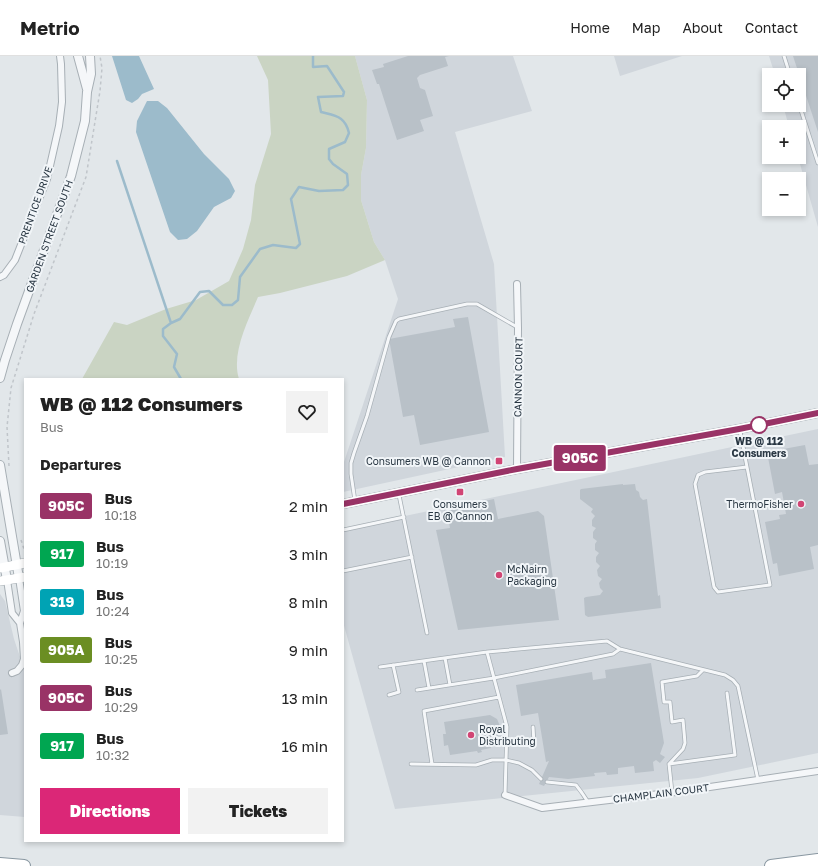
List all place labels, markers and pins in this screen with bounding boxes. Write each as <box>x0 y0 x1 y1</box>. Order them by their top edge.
marker: WB @ 112 Consumers <box>750 416 768 434</box>
place label: WB @ 112 Consumers <box>732 435 787 459</box>
place label: Consumers WB @ Cannon <box>366 455 491 467</box>
marker: Consumers WB @ Cannon <box>494 456 504 466</box>
marker: Consumers EB @ Cannon <box>455 487 465 497</box>
place label: Consumers EB @ Cannon <box>428 498 492 522</box>
place label: ThermoFisher <box>726 498 793 510</box>
marker: ThermoFisher <box>796 499 806 509</box>
place label: McNairn Packaging <box>507 563 557 587</box>
marker: McNairn Packaging <box>494 570 504 580</box>
place label: Royal Distributing <box>479 723 536 747</box>
marker: Royal Distributing <box>466 730 476 740</box>

